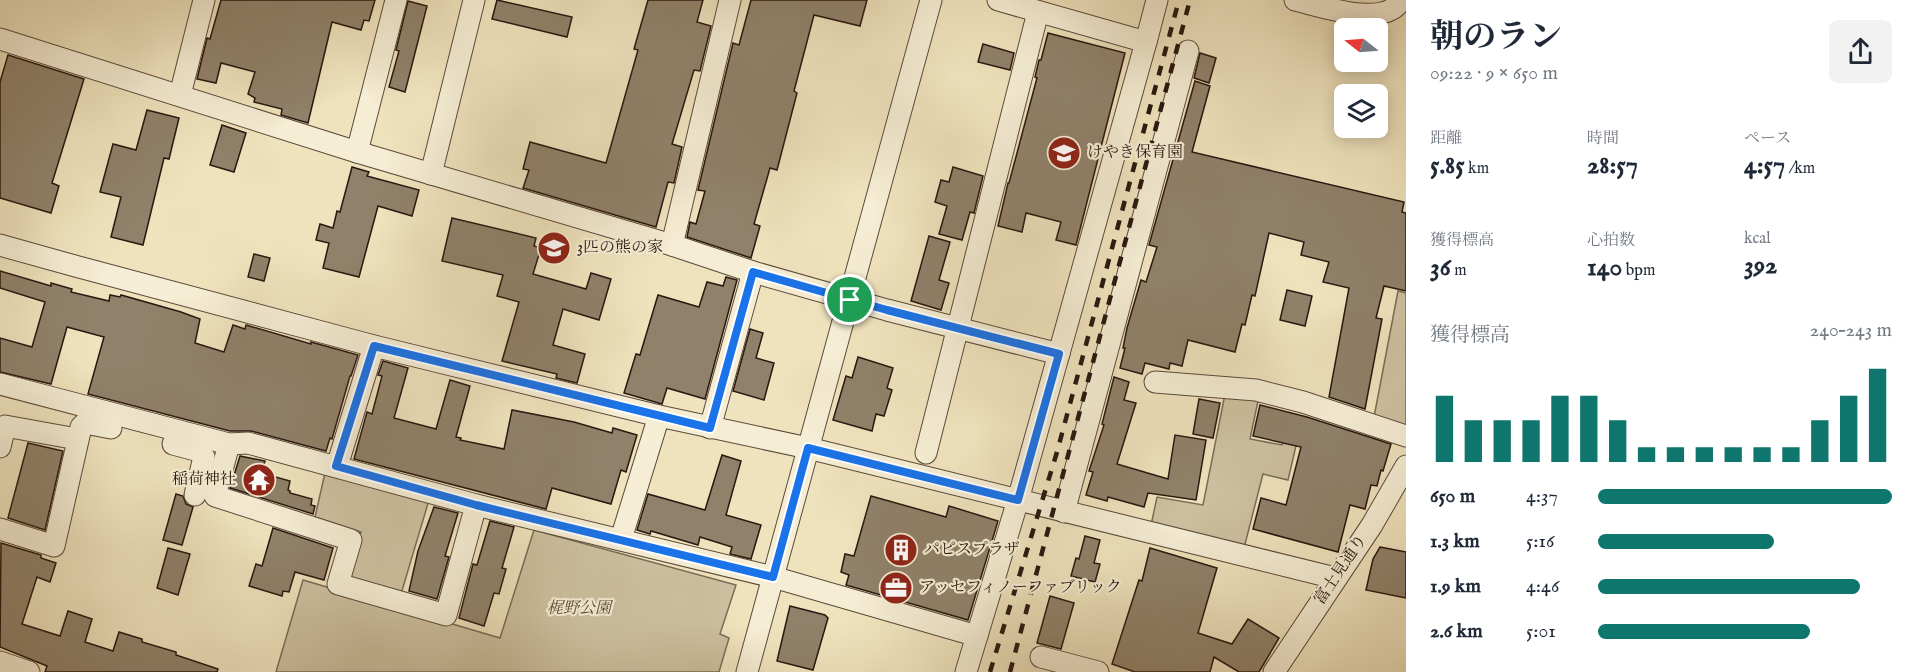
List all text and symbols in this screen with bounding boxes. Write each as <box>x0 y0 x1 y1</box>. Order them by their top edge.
text: 朝のラン <box>1430 17 1562 59</box>
north arrow <box>1334 18 1388 72</box>
map controls <box>1334 18 1388 138</box>
button: share <box>1829 20 1892 83</box>
text: 09:22 · 9 × 650 m <box>1430 61 1558 86</box>
button: layers <box>1334 84 1388 138</box>
text: 距離 <box>1430 129 1462 149</box>
text: 時間 <box>1587 129 1619 149</box>
text: ペース <box>1744 129 1791 149</box>
school or university icon: けやき保育園 <box>1046 135 1082 171</box>
place label: けやき保育園 <box>1087 143 1183 163</box>
text: 5.85 <box>1430 149 1465 182</box>
text: 28:57 <box>1587 149 1638 182</box>
text: 4:57 <box>1744 149 1785 182</box>
text: km <box>1465 159 1489 179</box>
text: /km <box>1785 159 1815 179</box>
text: kcal <box>1744 229 1771 249</box>
school or university icon: 3匹の熊の家 <box>536 230 572 266</box>
text: 獲得標高 <box>1430 231 1494 251</box>
text: 心拍数 <box>1587 231 1635 251</box>
place label: 3匹の熊の家 <box>577 238 663 258</box>
text: 392 <box>1744 249 1777 282</box>
text: 36 <box>1430 251 1451 284</box>
text: 140 <box>1587 251 1622 284</box>
text: m <box>1451 261 1467 281</box>
text: bpm <box>1622 261 1655 281</box>
pin <box>824 274 875 325</box>
icon: arrive <box>833 283 866 316</box>
text: 240–243 m <box>1810 318 1892 343</box>
text: 獲得標高 <box>1430 323 1510 348</box>
temple icon: 稲荷神社 <box>241 462 277 498</box>
place label: 稲荷神社 <box>172 470 236 490</box>
text: 650 m <box>1430 484 1475 509</box>
text: 4:37 <box>1526 484 1558 509</box>
text: 1.3 km <box>1430 529 1480 554</box>
text: 5:16 <box>1526 529 1554 554</box>
street label: 富士見通り <box>1310 531 1372 609</box>
building icon: パピスプラザ <box>883 532 919 568</box>
place label: パピスプラザ <box>924 540 1020 560</box>
office icon: アッセフィノーファブリック <box>878 570 914 606</box>
text: 1.9 km <box>1430 574 1481 599</box>
text: 4:46 <box>1526 574 1559 599</box>
place label: アッセフィノーファブリック <box>919 578 1122 598</box>
park label: 梶野公園 <box>547 599 614 619</box>
text: 2.6 km <box>1430 619 1483 644</box>
text: 5:01 <box>1526 619 1556 644</box>

